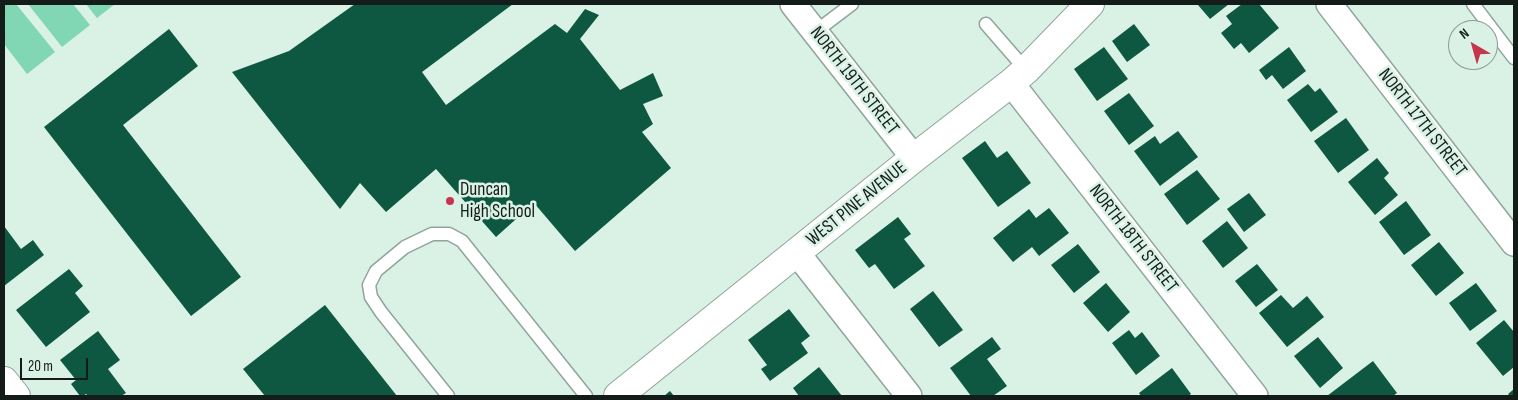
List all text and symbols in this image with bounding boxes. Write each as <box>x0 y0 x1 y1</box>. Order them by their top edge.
north arrow <box>1448 20 1498 70</box>
street label: NORTH 19TH STREET <box>805 22 903 140</box>
text: N <box>1456 25 1472 43</box>
street label: NORTH 17TH STREET <box>1373 64 1471 182</box>
street label: WEST PINE AVENUE <box>802 157 912 251</box>
place label: Duncan High School <box>460 179 535 223</box>
street label: NORTH 18TH STREET <box>1084 180 1182 298</box>
marker: Duncan High School <box>444 195 456 207</box>
scale bar <box>22 348 90 380</box>
text: 20 m <box>28 357 53 376</box>

